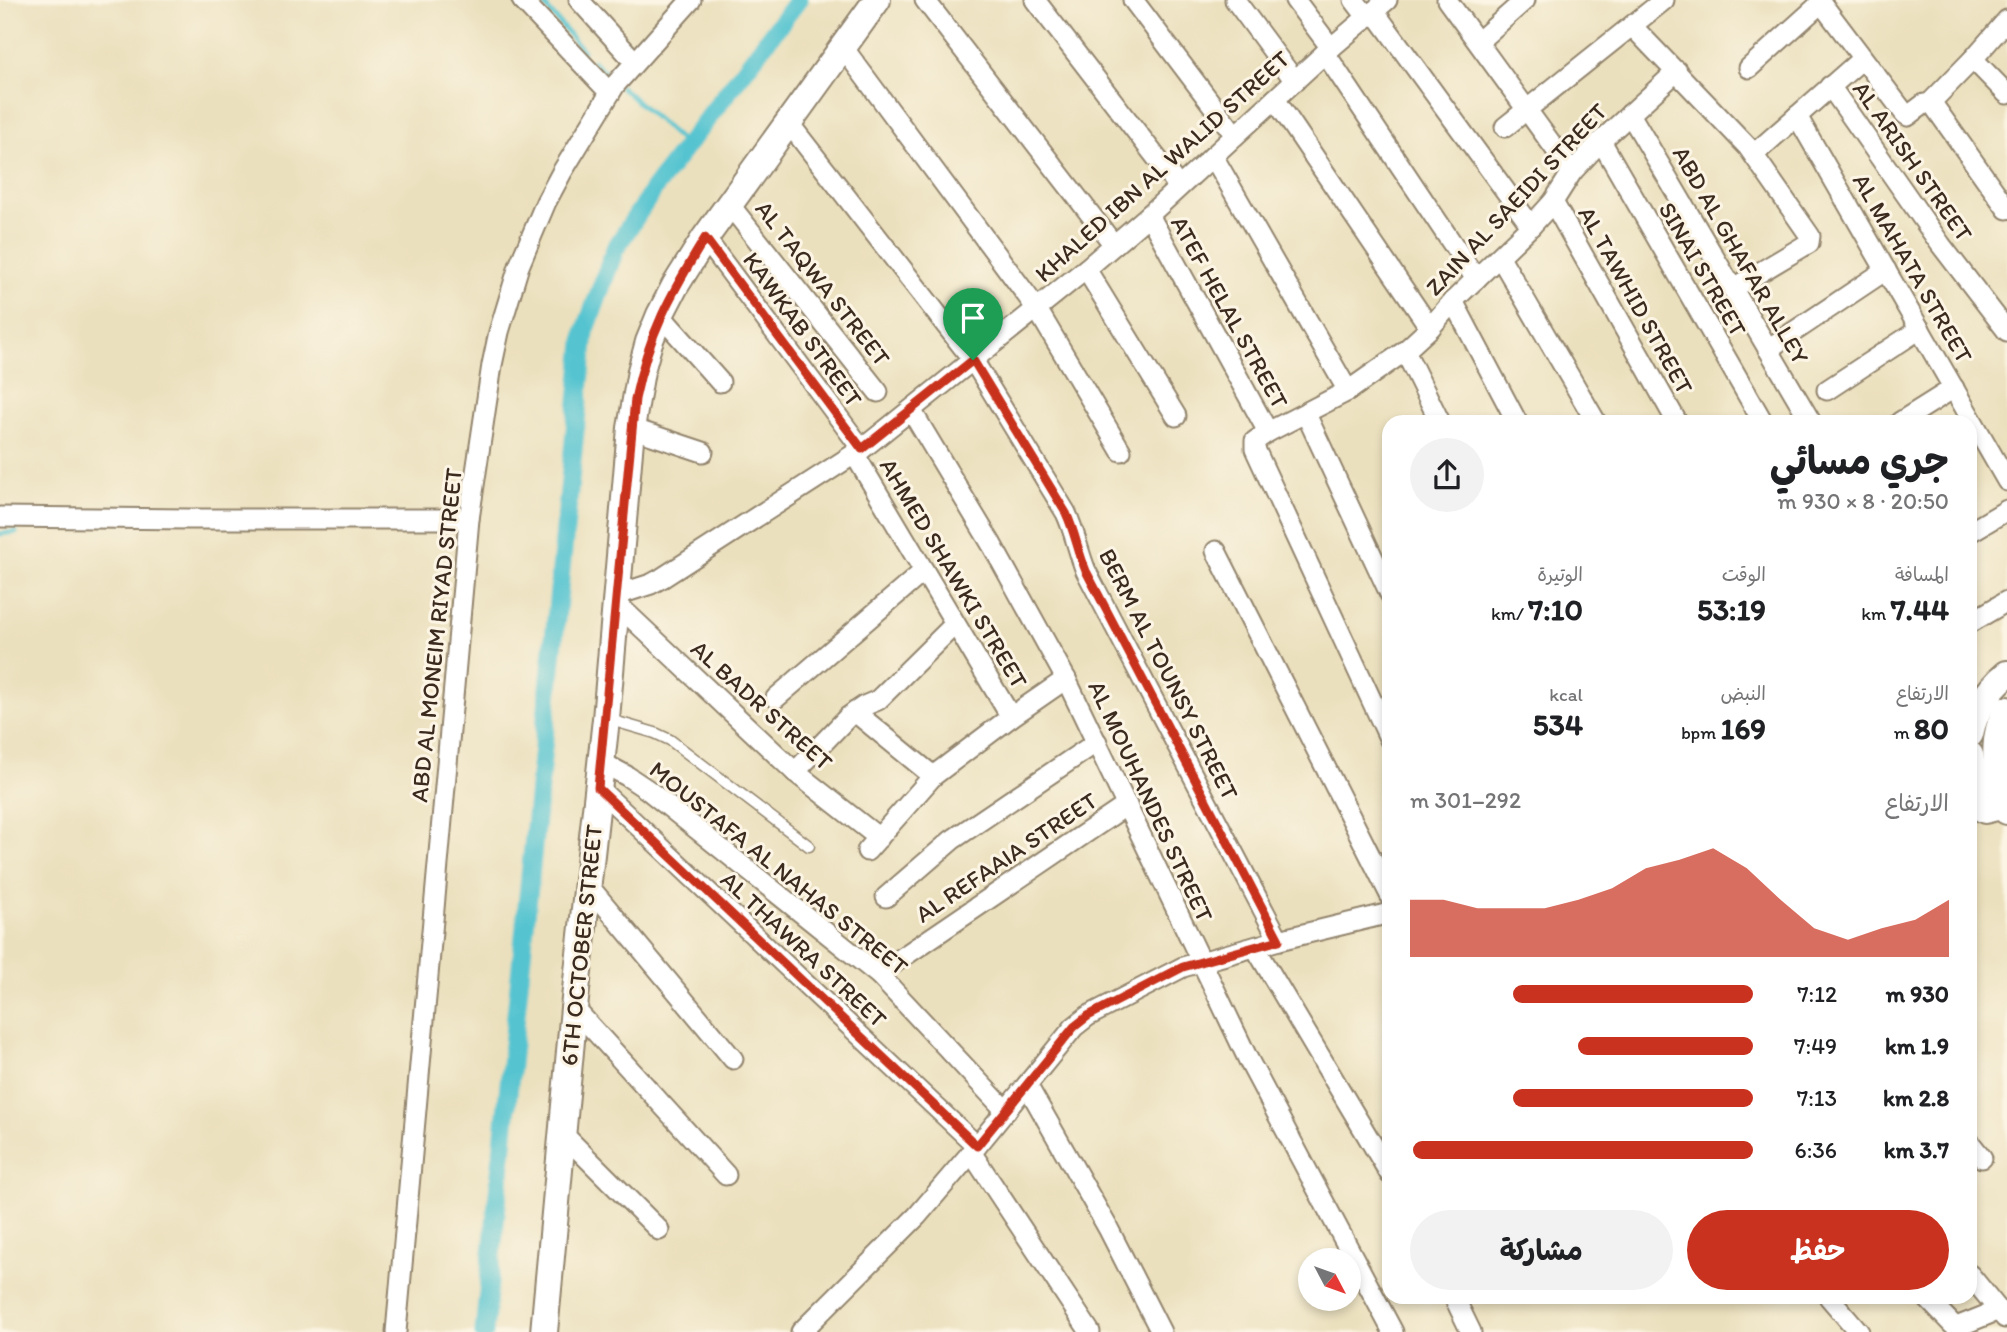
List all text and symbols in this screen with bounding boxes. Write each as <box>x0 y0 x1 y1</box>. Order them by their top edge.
street label: KHALED IBN AL WALID STREET <box>1029 44 1296 288</box>
street label: AL ARISH STREET <box>1847 75 1979 247</box>
street label: ZAIN AL SAEIDI STREET <box>1419 96 1613 301</box>
street label: ABD AL GHAFAR ALLEY <box>1667 141 1815 369</box>
street label: AL MAHATA STREET <box>1847 168 1979 368</box>
street label: AL TAQWA STREET <box>749 194 897 372</box>
street label: SINAI STREET <box>1653 197 1753 342</box>
street label: AL TAWHID STREET <box>1572 201 1700 399</box>
street label: ATEF HELAL STREET <box>1165 211 1295 414</box>
street label: KAWKAB STREET <box>737 246 869 412</box>
pin <box>943 288 1003 360</box>
icon: arrive <box>954 299 992 337</box>
button: share <box>1410 438 1484 512</box>
text: جري مسائي <box>1770 438 1949 484</box>
street label: AHMED SHAWKI STREET <box>874 453 1035 694</box>
street label: ABD AL MONEIM RIYAD STREET <box>404 466 468 804</box>
text: 20:50 · 8 × 930 m <box>1777 487 1949 515</box>
street label: BERM AL TOUNSY STREET <box>1093 544 1245 805</box>
text: الوتيرة <box>1537 563 1583 586</box>
text: الوقت <box>1722 563 1766 586</box>
text: المسافة <box>1895 563 1949 586</box>
text: 7:10 <box>1528 591 1583 628</box>
text: 53:19 <box>1697 591 1766 628</box>
text: 7.44 <box>1891 591 1949 628</box>
text: /km <box>1491 602 1528 625</box>
text: km <box>1861 602 1891 625</box>
street label: AL BADR STREET <box>685 634 839 777</box>
street label: AL MOUHANDES STREET <box>1082 676 1220 927</box>
text: النبض <box>1721 682 1766 705</box>
text: الارتفاع <box>1896 682 1949 705</box>
text: kcal <box>1549 683 1583 706</box>
text: 534 <box>1533 706 1583 743</box>
text: 169 <box>1721 710 1766 747</box>
text: 80 <box>1914 710 1949 747</box>
text: bpm <box>1681 721 1721 744</box>
text: m <box>1894 721 1914 744</box>
street label: MOUSTAFA AL NAHAS STREET <box>644 755 914 982</box>
street label: AL REFAAIA STREET <box>910 785 1103 929</box>
text: 292–301 m <box>1410 786 1521 814</box>
text: الارتفاع <box>1885 789 1949 817</box>
street label: 6TH OCTOBER STREET <box>554 822 608 1067</box>
street label: AL THAWRA STREET <box>715 865 893 1034</box>
text: 7:12 <box>1797 980 1837 1008</box>
text: 930 m <box>1886 980 1949 1008</box>
text: 7:49 <box>1794 1032 1837 1060</box>
text: 1.9 km <box>1885 1032 1949 1060</box>
text: 7:13 <box>1797 1084 1837 1112</box>
text: 2.8 km <box>1883 1084 1949 1112</box>
text: 6:36 <box>1794 1136 1837 1164</box>
text: 3.7 km <box>1884 1136 1949 1164</box>
button: مشاركة <box>1410 1210 1673 1290</box>
button: حفظ <box>1687 1210 1949 1290</box>
north arrow <box>1298 1248 1362 1311</box>
map controls <box>1298 1248 1361 1311</box>

